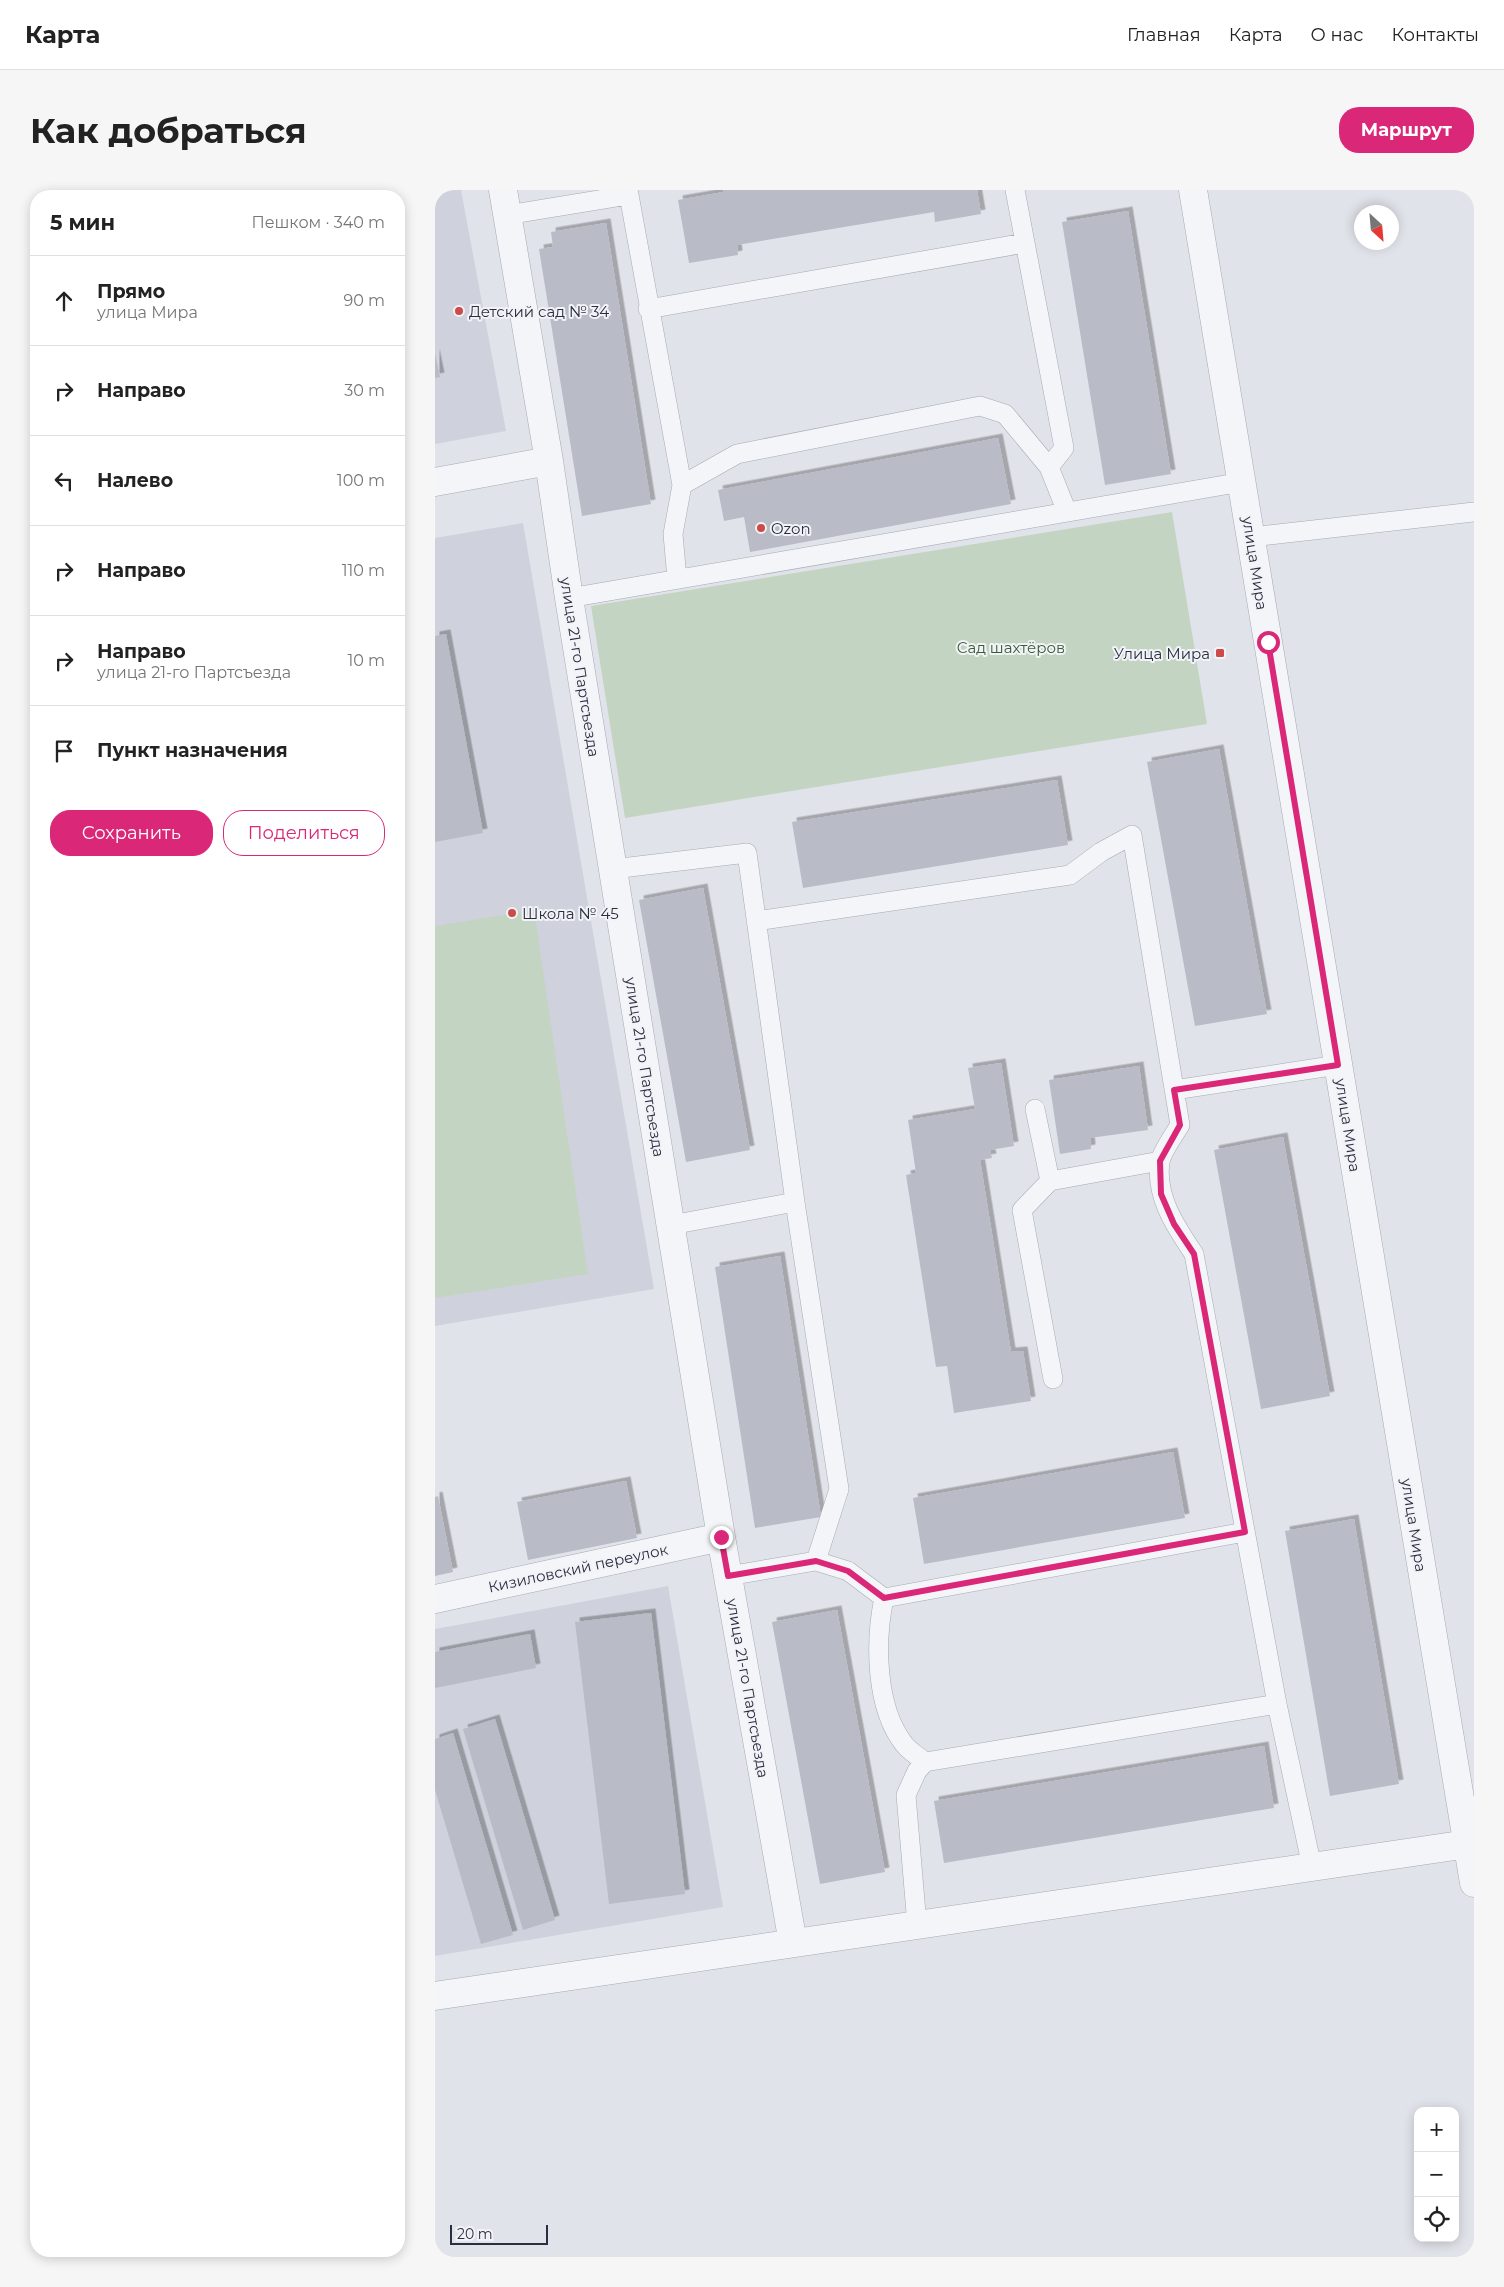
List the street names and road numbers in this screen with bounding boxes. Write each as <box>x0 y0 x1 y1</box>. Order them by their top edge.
street label: улица Мира <box>1238 514 1272 611</box>
street label: улица 21-го Партсъезда <box>556 575 604 758</box>
street label: улица 21-го Партсъезда <box>621 975 669 1158</box>
street label: улица Мира <box>1331 1076 1365 1173</box>
street label: улица Мира <box>1397 1476 1431 1573</box>
street label: Кизиловский переулок <box>486 1540 670 1596</box>
street label: улица 21-го Партсъезда <box>723 1596 773 1779</box>

